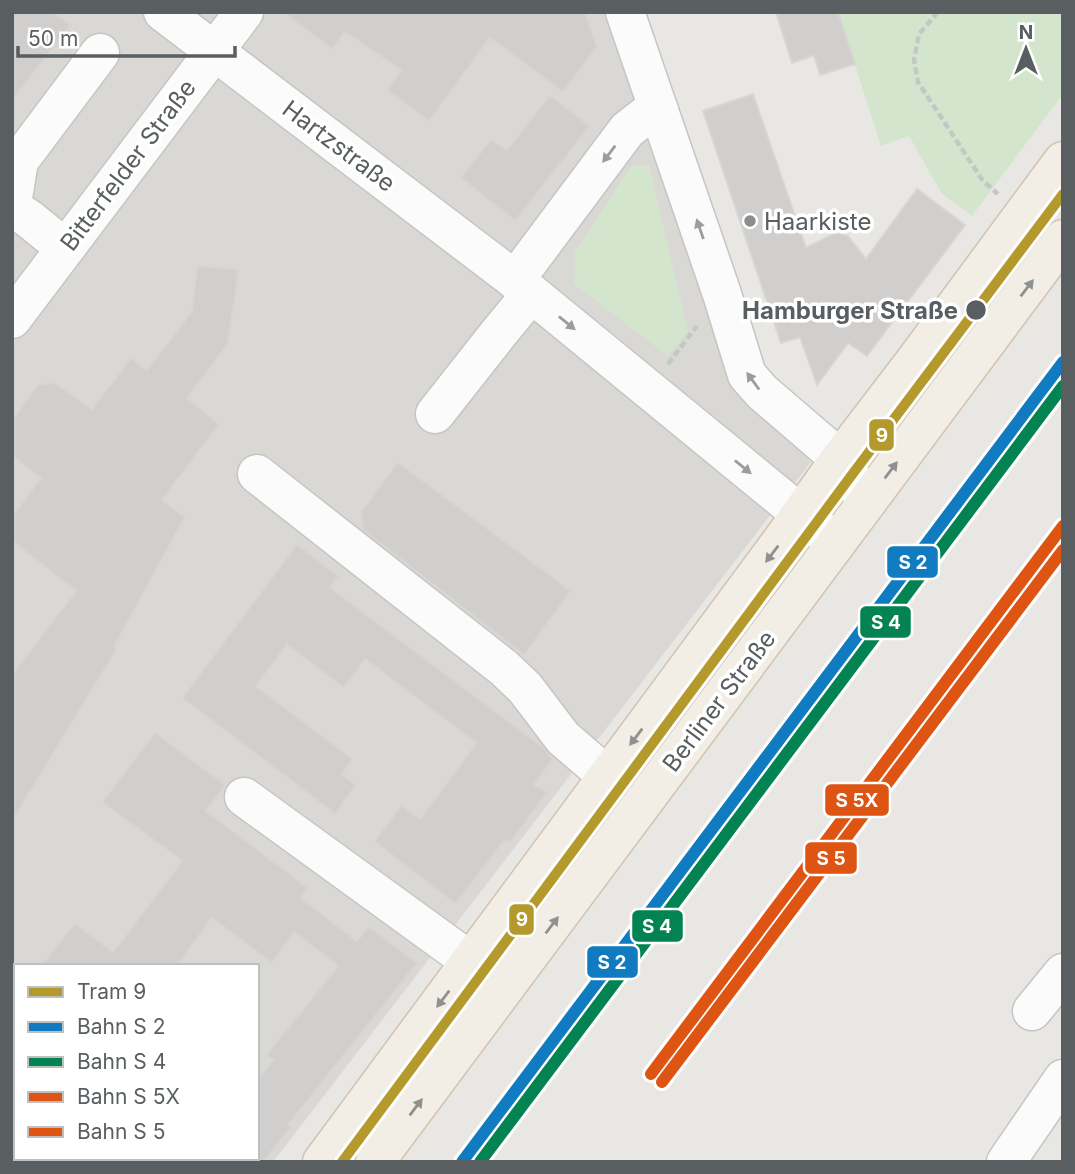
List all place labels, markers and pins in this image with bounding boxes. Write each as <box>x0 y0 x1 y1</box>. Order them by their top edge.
place label: Haarkiste <box>764 207 871 236</box>
marker: Haarkiste <box>742 213 758 229</box>
place label: Hamburger Straße <box>742 296 958 325</box>
marker: Hamburger Straße <box>964 298 988 322</box>

